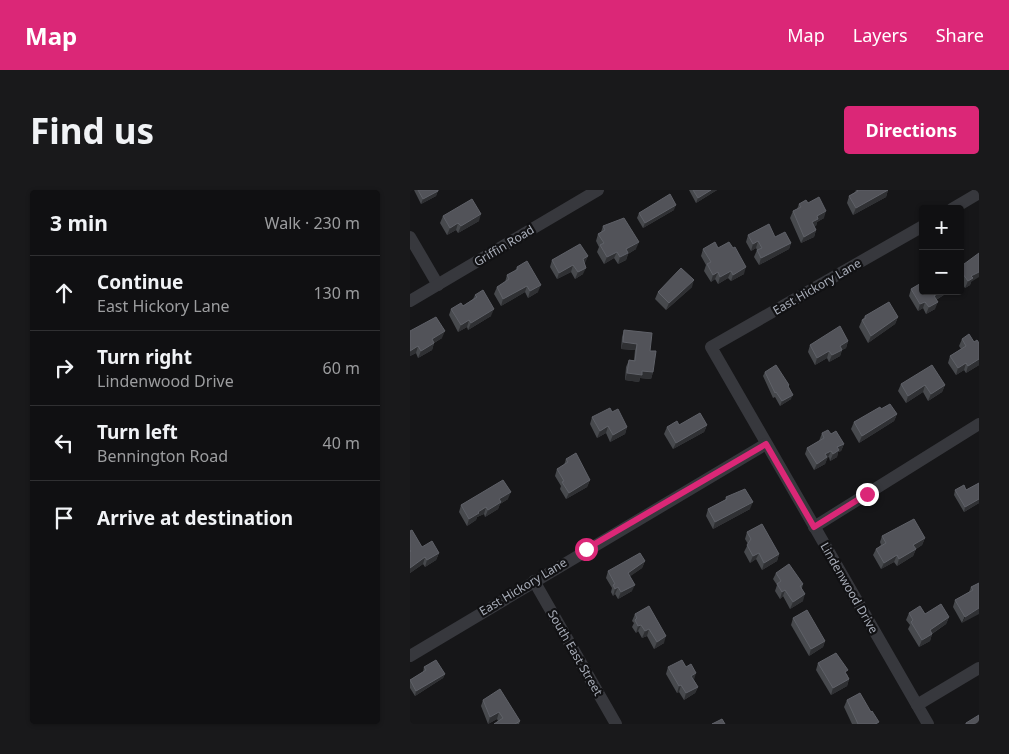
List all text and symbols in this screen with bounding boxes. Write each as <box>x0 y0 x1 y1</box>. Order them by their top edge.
text: Map <box>25 19 77 52</box>
text: Map <box>787 23 825 47</box>
text: Layers <box>853 23 908 47</box>
text: Share <box>936 23 984 47</box>
button: Directions <box>844 106 979 154</box>
text: Find us <box>30 107 154 154</box>
map controls <box>919 205 964 295</box>
button: + <box>919 205 964 250</box>
text: 3 min <box>50 209 108 237</box>
text: Walk · 230 m <box>265 212 360 234</box>
street label: Griffin Road <box>470 221 537 270</box>
button: − <box>919 250 964 295</box>
street label: East Hickory Lane <box>769 254 864 319</box>
text: Continue <box>97 269 183 295</box>
icon: ahead <box>50 279 78 307</box>
text: 130 m <box>313 282 360 304</box>
text: East Hickory Lane <box>97 295 230 317</box>
text: Turn right <box>97 344 192 370</box>
icon: right <box>50 354 78 382</box>
text: 60 m <box>323 357 360 379</box>
text: Lindenwood Drive <box>97 370 234 392</box>
text: Turn left <box>97 419 178 445</box>
icon: left <box>50 429 78 457</box>
text: 40 m <box>323 432 360 454</box>
text: Bennington Road <box>97 445 228 467</box>
route end <box>856 483 879 506</box>
icon: arrive <box>50 504 78 532</box>
text: Arrive at destination <box>97 505 293 531</box>
route start <box>575 538 598 561</box>
street label: Lindenwood Drive <box>816 539 883 637</box>
street label: East Hickory Lane <box>476 554 570 619</box>
street label: South East Street <box>544 607 607 699</box>

